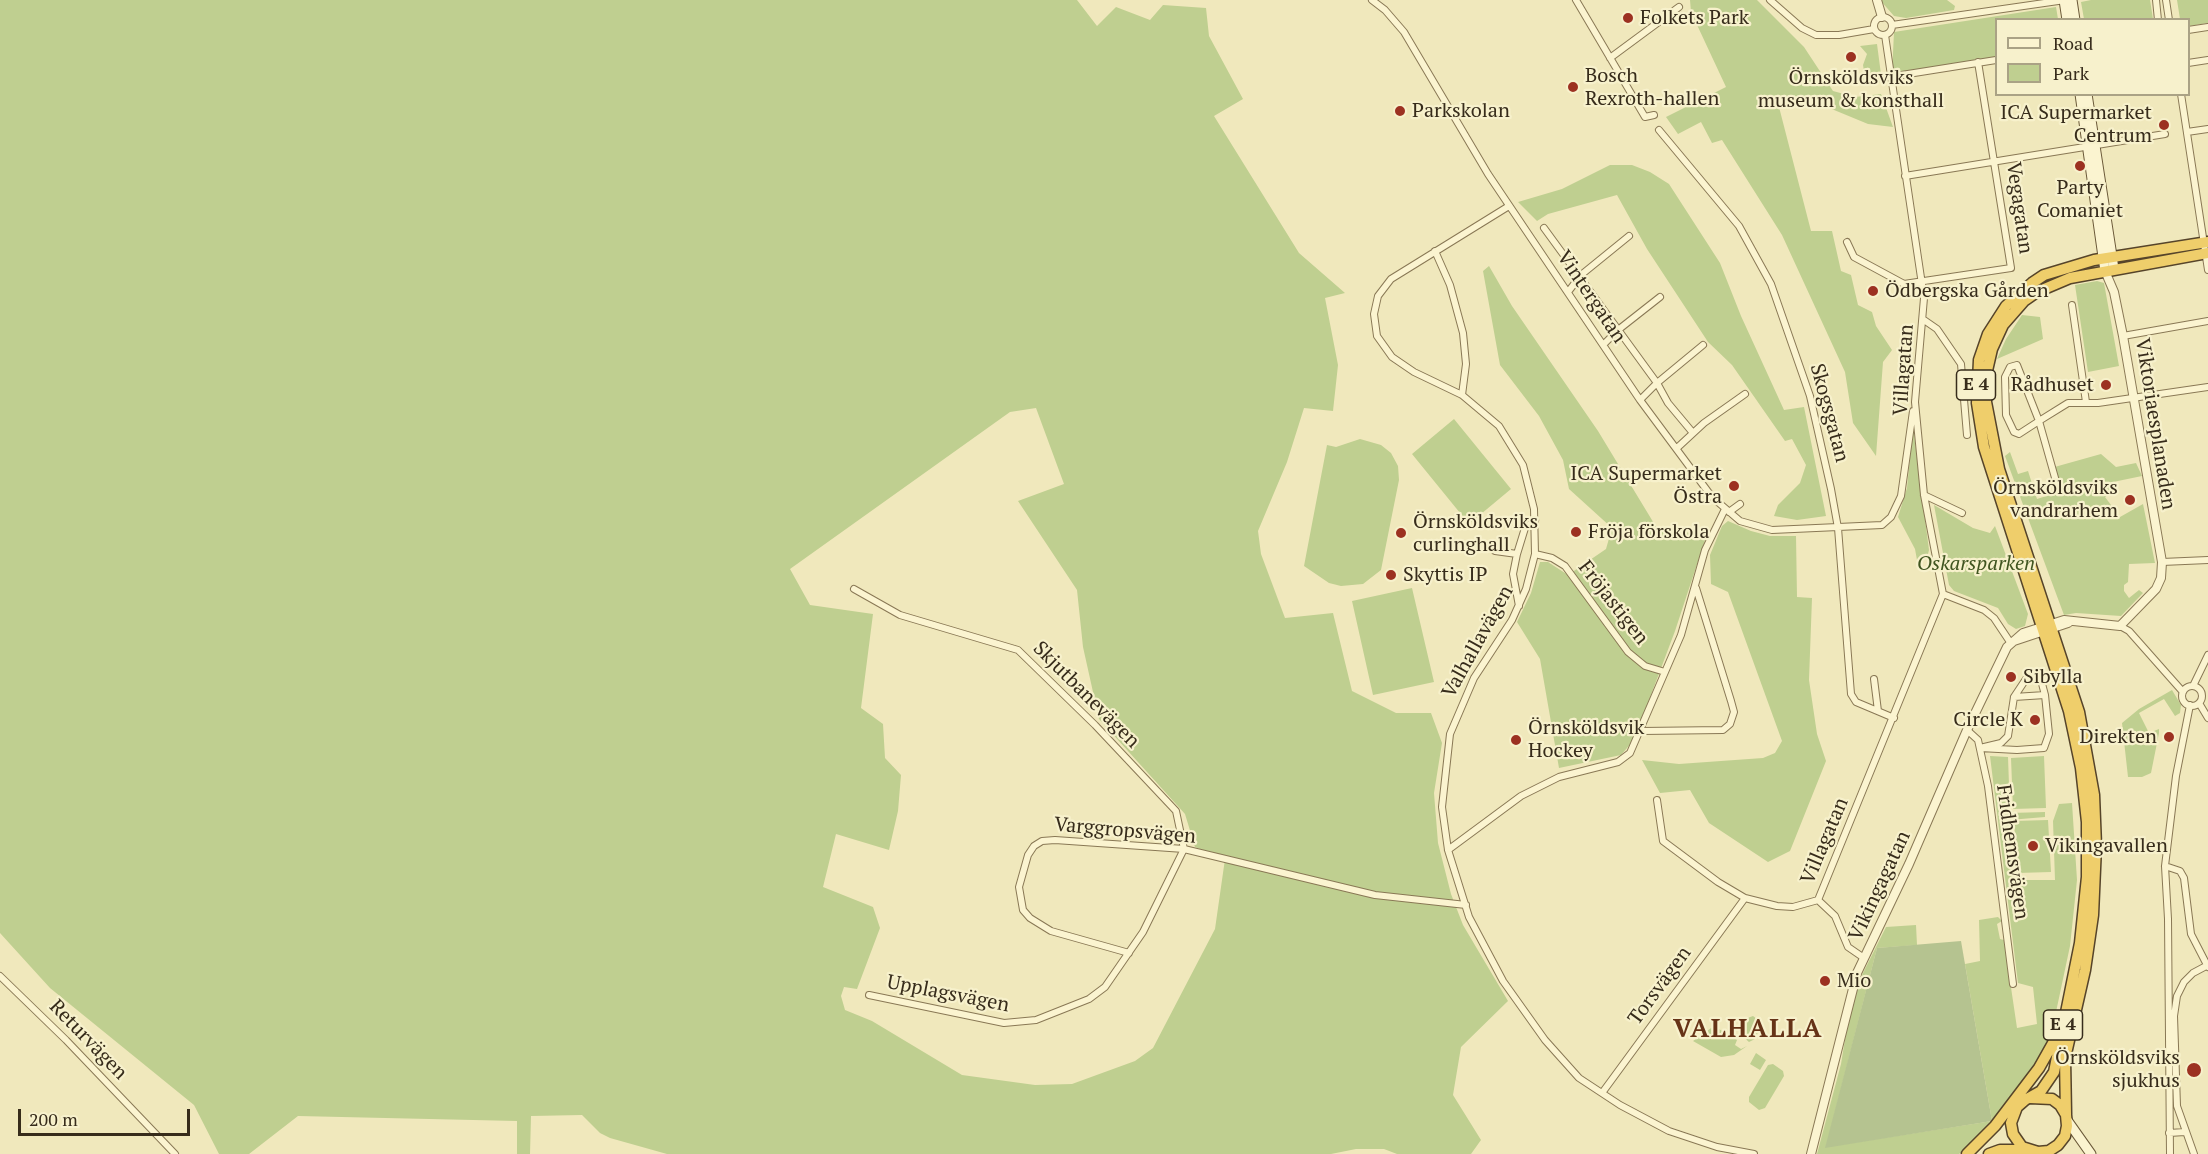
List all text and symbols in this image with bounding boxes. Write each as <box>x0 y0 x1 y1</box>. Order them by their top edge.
place label: Folkets Park <box>1640 6 1749 30</box>
marker: Folkets Park <box>1621 11 1635 25</box>
legend <box>1995 18 2190 96</box>
text: Road <box>2053 31 2093 55</box>
marker: Örnsköldsviks museum & konsthall <box>1844 50 1858 64</box>
text: Park <box>2053 61 2089 85</box>
place label: Bosch Rexroth-hallen <box>1585 64 1719 111</box>
place label: Örnsköldsviks museum & konsthall <box>1758 66 1944 113</box>
marker: Bosch Rexroth-hallen <box>1566 80 1580 94</box>
place label: Parkskolan <box>1412 99 1510 123</box>
place label: ICA Supermarket Centrum <box>2000 101 2152 148</box>
marker: Parkskolan <box>1393 104 1407 118</box>
marker: ICA Supermarket Centrum <box>2157 118 2171 132</box>
marker: Party Comaniet <box>2073 159 2087 173</box>
street label: Vegagatan <box>2001 161 2037 255</box>
place label: Party Comaniet <box>2037 176 2123 223</box>
street label: Vintergatan <box>1551 246 1631 348</box>
place label: Ödbergska Gården <box>1885 279 2049 303</box>
marker: Ödbergska Gården <box>1866 284 1880 298</box>
street label: Villagatan <box>1889 323 1919 417</box>
street label: Viktoriaesplanaden <box>2130 336 2180 512</box>
street label: Skogsgatan <box>1804 361 1854 465</box>
road number: E 4 <box>1956 370 1996 400</box>
place label: Rådhuset <box>2011 373 2094 397</box>
marker: Rådhuset <box>2099 378 2113 392</box>
place label: ICA Supermarket Östra <box>1570 462 1722 509</box>
place label: Örnsköldsviks vandrarhem <box>1993 476 2118 523</box>
marker: ICA Supermarket Östra <box>1727 479 1741 493</box>
marker: Örnsköldsviks vandrarhem <box>2123 493 2137 507</box>
place label: Örnsköldsviks curlinghall <box>1413 510 1538 557</box>
place label: Fröja förskola <box>1588 520 1709 544</box>
marker: Fröja förskola <box>1569 525 1583 539</box>
marker: Örnsköldsviks curlinghall <box>1394 526 1408 540</box>
park label: Oskarsparken <box>1917 552 2035 576</box>
street label: Fröjastigen <box>1573 556 1653 650</box>
place label: Skyttis IP <box>1403 563 1487 587</box>
marker: Skyttis IP <box>1384 568 1398 582</box>
street label: Valhallavägen <box>1437 582 1519 702</box>
street label: Skjutbanevägen <box>1028 637 1144 753</box>
place label: Sibylla <box>2023 665 2083 689</box>
marker: Sibylla <box>2004 670 2018 684</box>
place label: Circle K <box>1953 708 2023 732</box>
marker: Circle K <box>2028 713 2042 727</box>
place label: Örnsköldsvik Hockey <box>1528 716 1644 763</box>
place label: Direkten <box>2079 725 2157 749</box>
marker: Direkten <box>2162 730 2176 744</box>
marker: Örnsköldsvik Hockey <box>1509 733 1523 747</box>
street label: Fridhemsvägen <box>1991 783 2033 921</box>
street label: Villagatan <box>1796 794 1854 888</box>
street label: Varggropsvägen <box>1053 813 1197 849</box>
street label: Vikingagatan <box>1844 827 1916 945</box>
place label: Vikingavallen <box>2045 834 2168 858</box>
marker: Vikingavallen <box>2026 839 2040 853</box>
street label: Torsvägen <box>1623 942 1697 1030</box>
place label: Mio <box>1837 969 1871 993</box>
street label: Upplagsvägen <box>885 970 1011 1018</box>
marker: Mio <box>1818 974 1832 988</box>
street label: Returvägen <box>44 995 132 1085</box>
road number: E 4 <box>2044 1010 2082 1040</box>
district label: VALHALLA <box>1673 1014 1823 1046</box>
place label: Örnsköldsviks sjukhus <box>2055 1046 2180 1093</box>
marker: Örnsköldsviks sjukhus <box>2185 1061 2203 1079</box>
scale bar <box>21 1097 194 1135</box>
text: 200 m <box>29 1107 78 1131</box>

